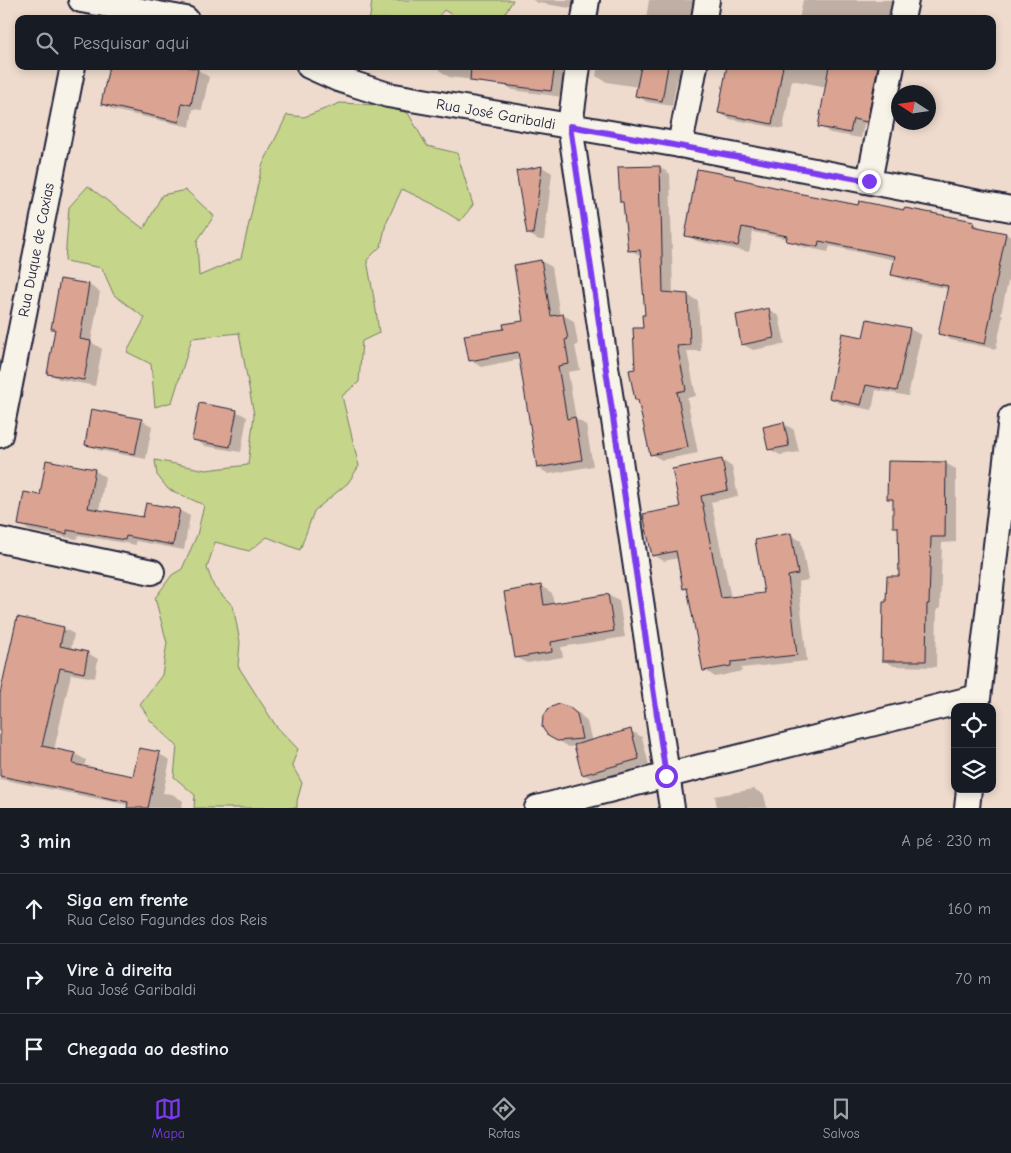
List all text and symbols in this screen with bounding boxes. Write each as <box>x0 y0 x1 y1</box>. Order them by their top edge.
search box <box>15 15 996 70</box>
icon: search <box>33 29 61 57</box>
text: Pesquisar aqui <box>73 32 189 54</box>
north arrow <box>891 85 936 130</box>
street label: Rua José Garibaldi <box>435 95 557 133</box>
route end <box>858 170 881 193</box>
street label: Rua Duque de Caxias <box>14 181 58 319</box>
map controls <box>951 703 996 793</box>
button: locate <box>951 703 996 748</box>
button: layers <box>951 748 996 793</box>
route start <box>655 765 678 788</box>
text: 3 min <box>20 829 71 853</box>
text: A pé · 230 m <box>902 832 991 850</box>
text: Siga em frente <box>67 889 188 911</box>
icon: ahead <box>20 895 48 923</box>
text: 160 m <box>948 900 991 918</box>
text: Rua Celso Fagundes dos Reis <box>67 911 267 929</box>
text: Vire à direita <box>67 959 172 981</box>
icon: right <box>20 965 48 993</box>
text: 70 m <box>955 970 991 988</box>
text: Rua José Garibaldi <box>67 981 196 999</box>
icon: arrive <box>20 1035 48 1063</box>
text: Chegada ao destino <box>67 1038 229 1060</box>
tab: Mapa <box>151 1095 185 1142</box>
tab: Rotas <box>488 1095 520 1142</box>
tab: Salvos <box>823 1095 860 1142</box>

